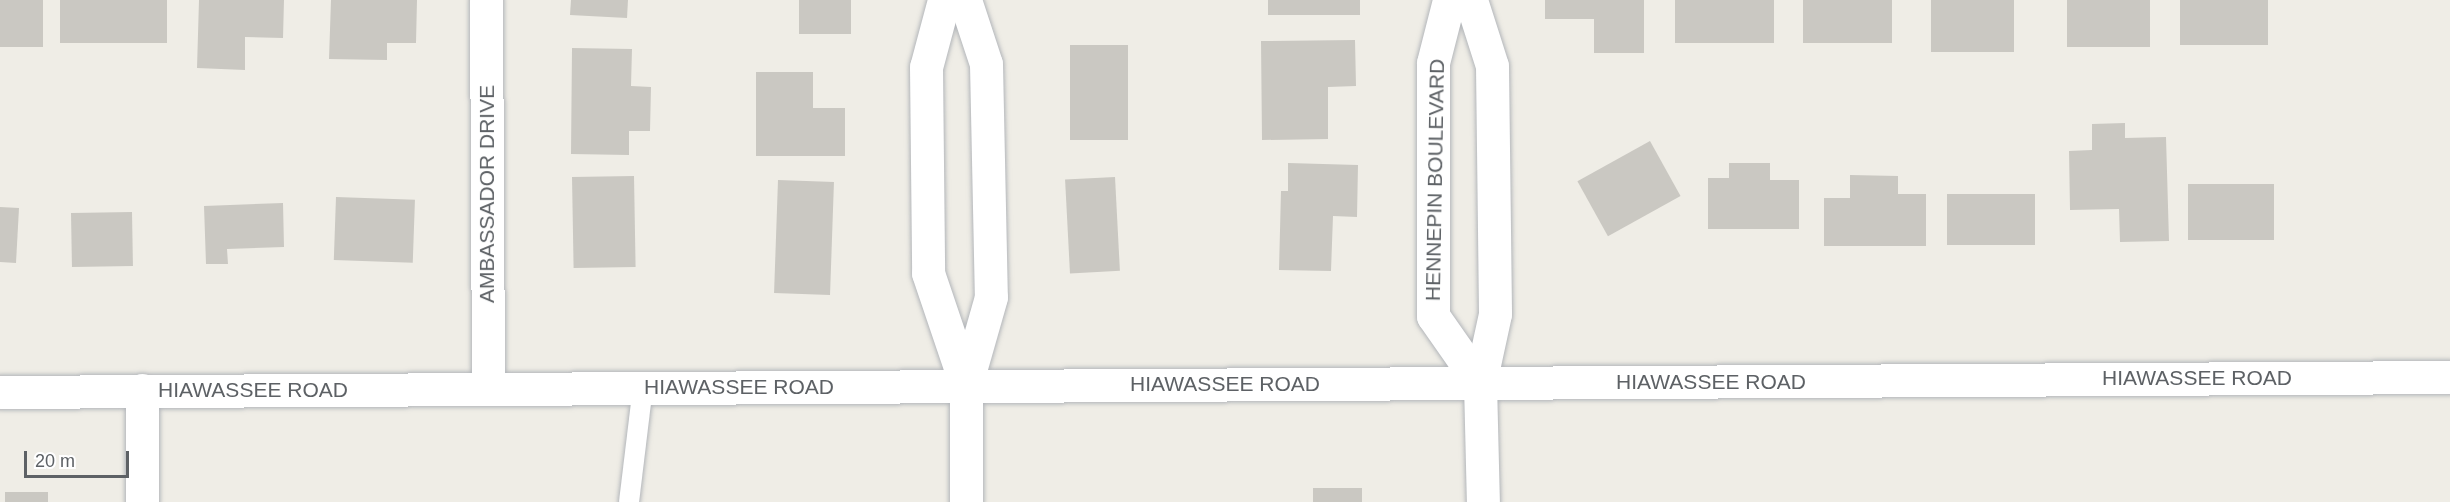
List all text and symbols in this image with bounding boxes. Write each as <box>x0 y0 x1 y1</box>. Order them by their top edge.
street label: HENNEPIN BOULEVARD <box>1420 59 1450 301</box>
street label: AMBASSADOR DRIVE <box>474 85 500 303</box>
street label: HIAWASSEE ROAD <box>2102 365 2292 391</box>
street label: HIAWASSEE ROAD <box>1616 369 1806 395</box>
street label: HIAWASSEE ROAD <box>1130 371 1320 397</box>
street label: HIAWASSEE ROAD <box>644 374 834 400</box>
street label: HIAWASSEE ROAD <box>158 377 348 403</box>
scale bar <box>27 439 132 477</box>
text: 20 m <box>35 451 75 471</box>

